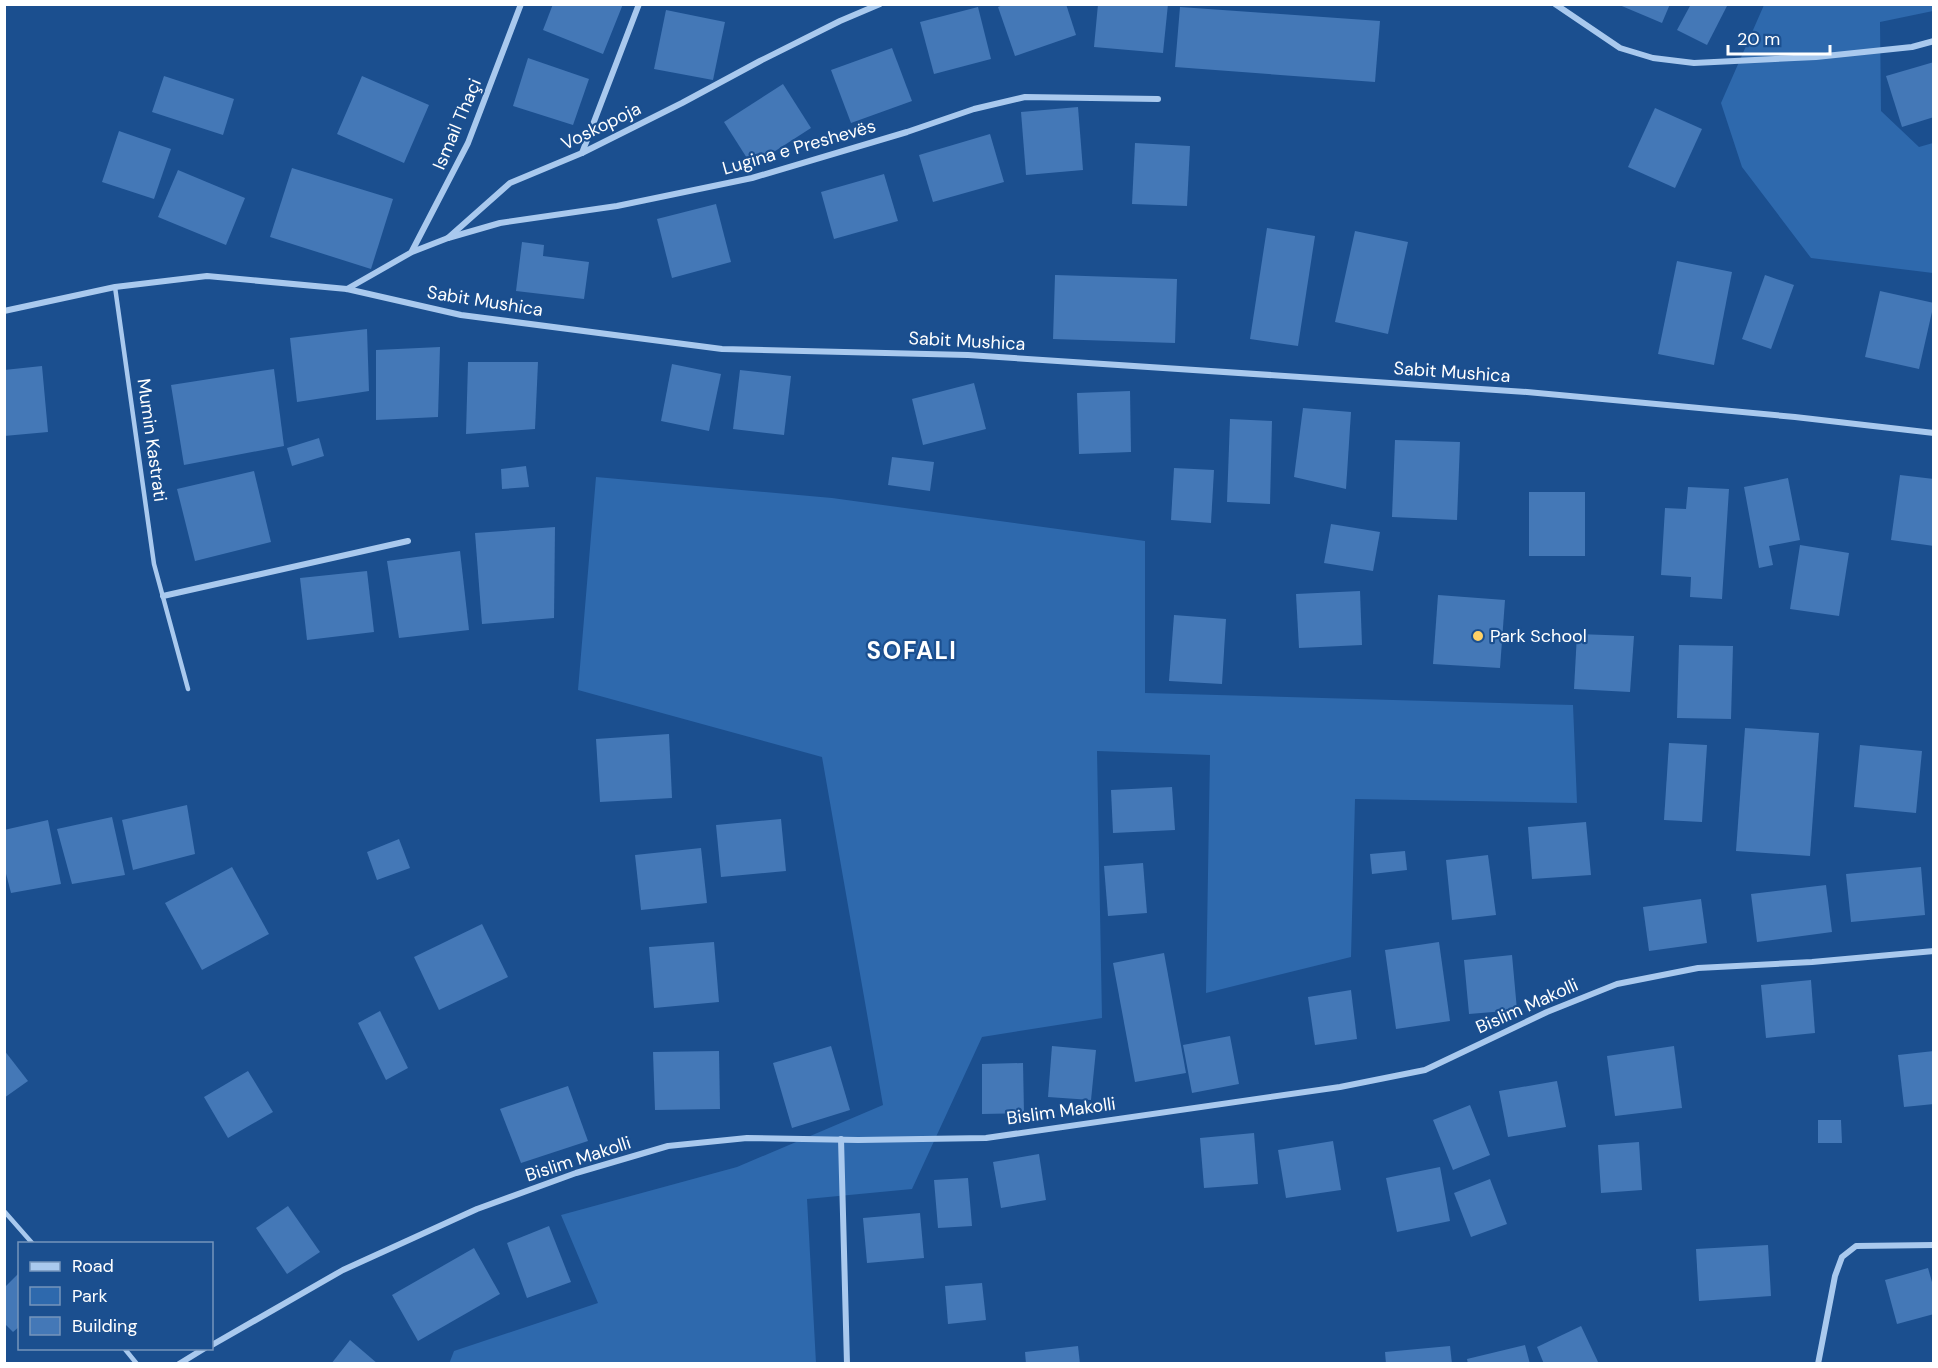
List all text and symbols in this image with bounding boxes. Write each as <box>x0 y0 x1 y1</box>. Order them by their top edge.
scale bar <box>1728 18 1830 56</box>
text: 20 m <box>1737 27 1780 51</box>
street label: Ismail Thaçi <box>427 75 487 173</box>
street label: Voskopoja <box>557 96 645 156</box>
street label: Lugina e Preshevës <box>719 114 879 180</box>
street label: Sabit Mushica <box>425 280 545 322</box>
street label: Sabit Mushica <box>908 326 1026 356</box>
street label: Sabit Mushica <box>1393 356 1511 388</box>
street label: Mumin Kastrati <box>131 377 173 503</box>
place label: Park School <box>1490 624 1587 648</box>
marker: Park School <box>1471 629 1485 643</box>
district label: SOFALI <box>867 635 957 666</box>
street label: Bislim Makolli <box>1472 973 1582 1039</box>
street label: Bislim Makolli <box>1005 1091 1117 1131</box>
street label: Bislim Makolli <box>522 1131 634 1187</box>
legend <box>18 1242 213 1350</box>
text: Road <box>72 1254 114 1278</box>
text: Park <box>72 1284 108 1308</box>
text: Building <box>72 1314 137 1338</box>

